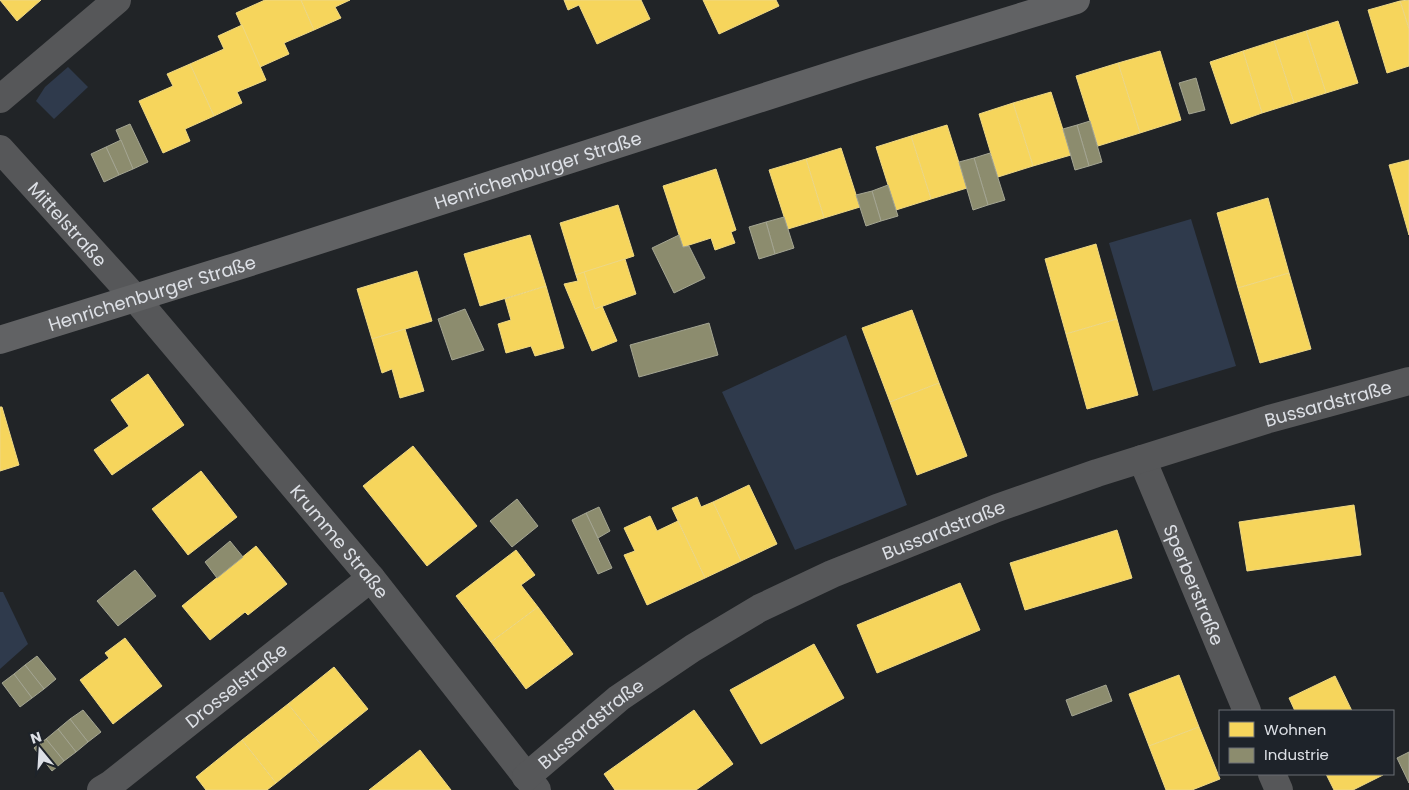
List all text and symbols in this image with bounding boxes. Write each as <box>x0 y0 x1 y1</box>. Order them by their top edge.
street label: Henrichenburger Straße <box>431 125 644 215</box>
street label: Mittelstraße <box>23 176 113 272</box>
street label: Henrichenburger Straße <box>45 249 259 337</box>
street label: Bussardstraße <box>1262 374 1394 432</box>
street label: Krumme Straße <box>285 479 395 603</box>
street label: Bussardstraße <box>878 494 1008 565</box>
street label: Sperberstraße <box>1158 520 1231 649</box>
street label: Drosselstraße <box>180 637 292 733</box>
street label: Bussardstraße <box>532 672 649 774</box>
legend <box>1219 710 1394 775</box>
text: Wohnen <box>1264 719 1326 740</box>
north arrow <box>15 725 65 775</box>
text: N <box>28 726 44 749</box>
text: Industrie <box>1264 744 1329 765</box>

